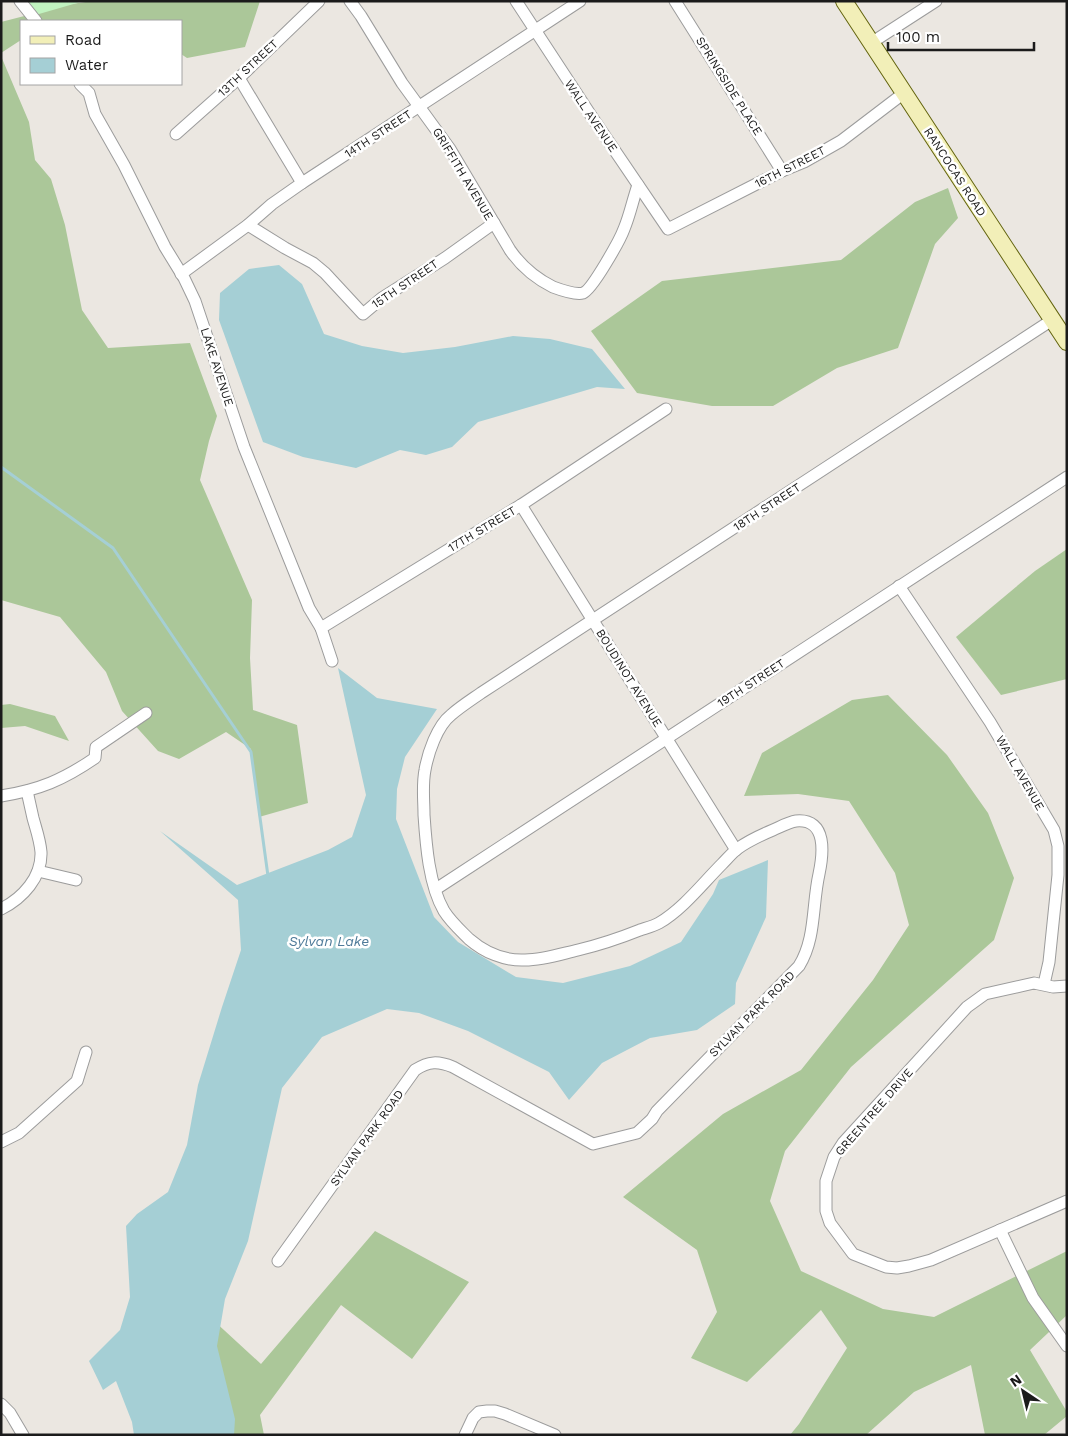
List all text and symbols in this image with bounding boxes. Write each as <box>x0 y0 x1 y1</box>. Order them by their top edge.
legend <box>20 20 182 85</box>
scale bar <box>888 20 1034 52</box>
text: 100 m <box>896 28 940 46</box>
text: Road <box>65 31 102 49</box>
street label: SPRINGSIDE PLACE <box>693 34 765 138</box>
street label: 13TH STREET <box>215 37 281 99</box>
text: Water <box>65 56 108 74</box>
street label: WALL AVENUE <box>562 77 621 155</box>
street label: 14TH STREET <box>342 107 414 161</box>
street label: GRIFFITH AVENUE <box>430 125 496 223</box>
street label: RANCOCAS ROAD <box>921 125 989 219</box>
street label: 16TH STREET <box>752 143 828 191</box>
street label: 15TH STREET <box>369 257 441 311</box>
street label: LAKE AVENUE <box>198 326 236 408</box>
street label: 18TH STREET <box>731 480 803 534</box>
street label: 17TH STREET <box>446 503 518 555</box>
street label: BOUDINOT AVENUE <box>593 626 665 730</box>
street label: 19TH STREET <box>715 656 787 710</box>
street label: WALL AVENUE <box>993 733 1047 813</box>
water label: Sylvan Lake <box>289 933 369 949</box>
street label: SYLVAN PARK ROAD <box>706 968 798 1060</box>
street label: GREENTREE DRIVE <box>832 1065 916 1158</box>
street label: SYLVAN PARK ROAD <box>327 1087 407 1189</box>
north arrow <box>998 1366 1048 1416</box>
text: N <box>1007 1371 1024 1390</box>

